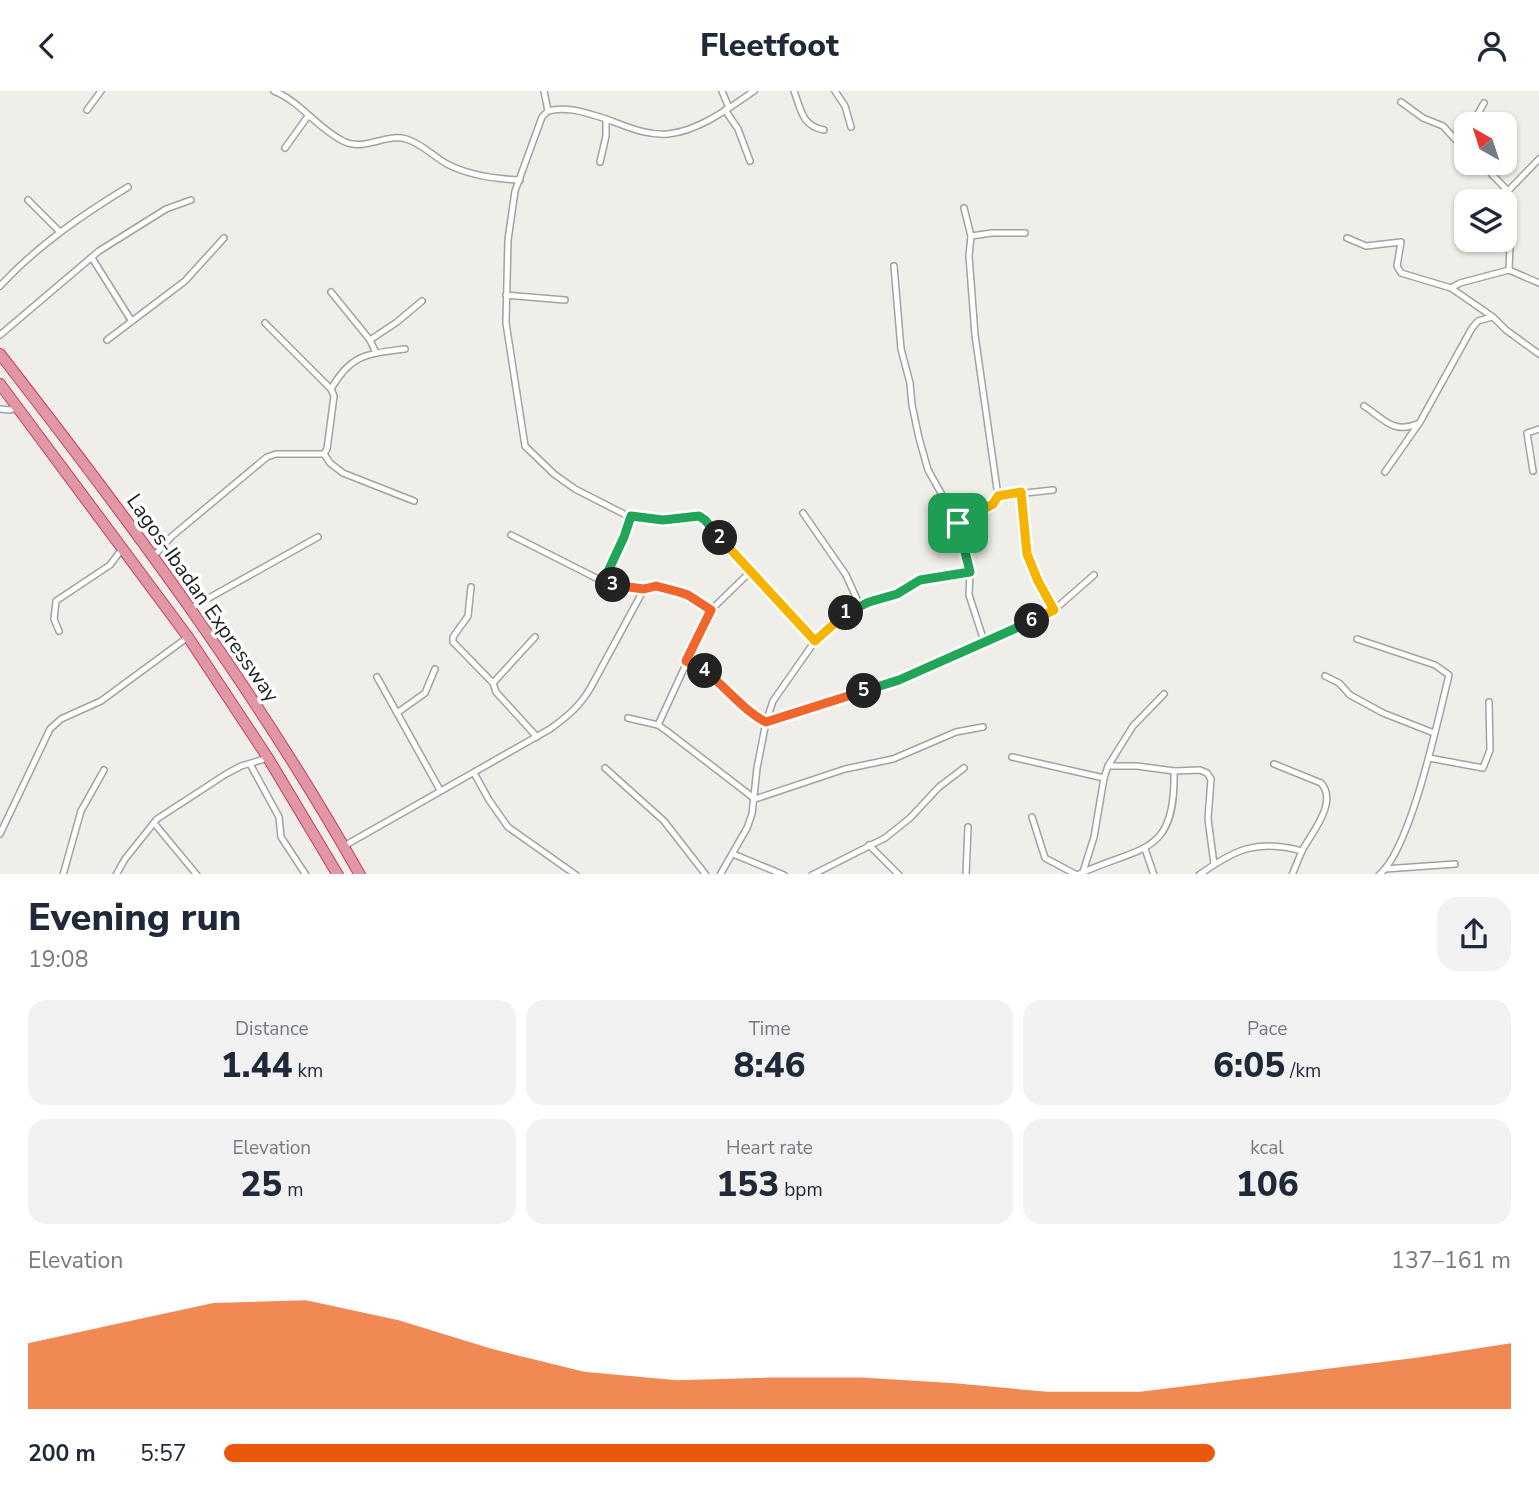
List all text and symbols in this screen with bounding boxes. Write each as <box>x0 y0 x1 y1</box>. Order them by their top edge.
text: Fleetfoot <box>700 24 839 67</box>
icon: back <box>28 27 66 65</box>
icon: person <box>1473 27 1511 65</box>
north arrow <box>1454 112 1517 175</box>
map controls <box>1454 112 1517 252</box>
button: layers <box>1454 189 1517 252</box>
street label: Lagos-Ibadan Expressway <box>120 488 286 708</box>
pin <box>928 493 988 553</box>
icon: arrive <box>939 504 977 542</box>
pin: 2 <box>702 521 738 555</box>
text: 2 <box>714 524 725 550</box>
pin: 3 <box>596 567 630 603</box>
text: 3 <box>607 571 618 597</box>
pin: 1 <box>828 595 864 631</box>
text: 1 <box>840 599 851 625</box>
pin: 6 <box>1014 603 1050 639</box>
text: 6 <box>1026 607 1037 633</box>
pin: 4 <box>688 653 722 689</box>
text: 4 <box>699 657 710 683</box>
pin: 5 <box>846 673 882 709</box>
text: 5 <box>858 677 869 703</box>
text: Evening run <box>28 892 241 943</box>
button: share <box>1437 897 1511 971</box>
text: 19:08 <box>28 944 88 975</box>
text: Distance <box>235 1016 309 1042</box>
text: Time <box>748 1016 791 1042</box>
text: Pace <box>1247 1016 1287 1042</box>
text: 1.44 <box>220 1042 293 1089</box>
text: 8:46 <box>733 1042 806 1089</box>
text: 6:05 <box>1213 1042 1285 1089</box>
text: km <box>293 1058 323 1084</box>
text: /km <box>1285 1058 1321 1084</box>
text: Elevation <box>232 1135 311 1161</box>
text: Heart rate <box>726 1135 813 1161</box>
text: kcal <box>1250 1135 1284 1161</box>
text: 25 <box>240 1161 282 1208</box>
text: 153 <box>716 1161 779 1208</box>
text: 106 <box>1236 1161 1299 1208</box>
text: m <box>282 1177 303 1203</box>
text: bpm <box>779 1177 823 1203</box>
text: Elevation <box>28 1245 123 1276</box>
text: 137–161 m <box>1391 1245 1511 1276</box>
text: 200 m <box>28 1438 96 1469</box>
text: 5:57 <box>140 1438 187 1469</box>

